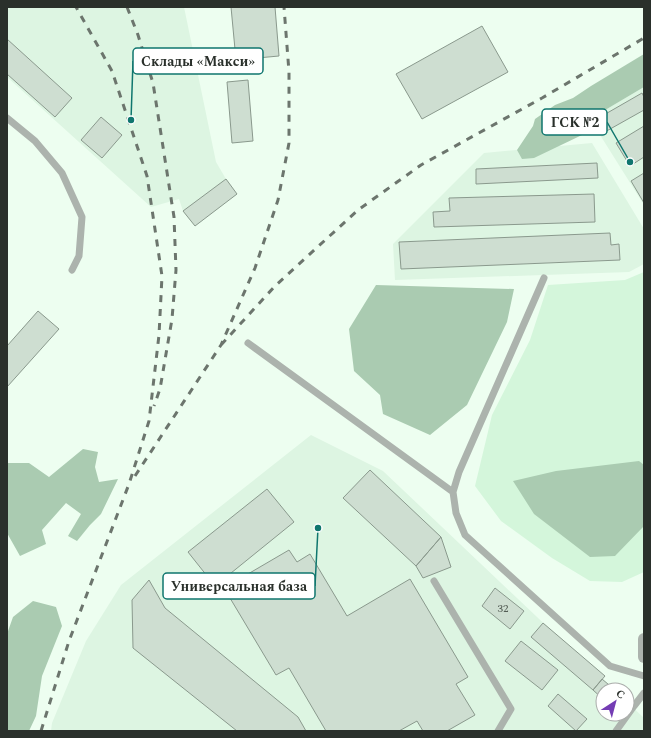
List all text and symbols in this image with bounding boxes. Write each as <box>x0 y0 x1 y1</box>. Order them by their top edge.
callout: Склады «Макси» <box>133 48 263 74</box>
text: Склады «Макси» <box>141 51 255 72</box>
callout: ГСК №2 <box>542 109 607 135</box>
text: ГСК №2 <box>551 112 599 133</box>
callout: Универсальная база <box>163 573 315 599</box>
text: Универсальная база <box>171 576 308 597</box>
house number: 32 <box>498 600 509 617</box>
north arrow <box>595 682 635 722</box>
text: С <box>612 685 629 704</box>

